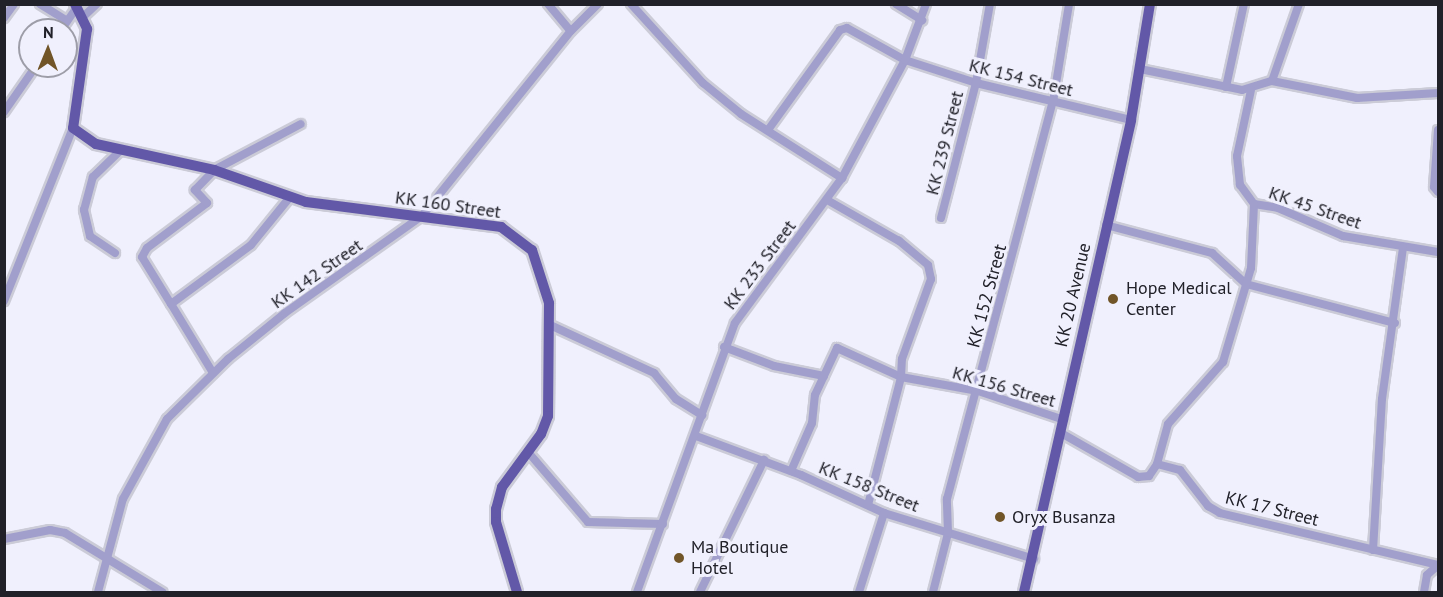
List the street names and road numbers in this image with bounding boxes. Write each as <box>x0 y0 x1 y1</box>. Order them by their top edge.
street label: KK 154 Street <box>966 55 1076 101</box>
street label: KK 239 Street <box>922 88 968 198</box>
street label: KK 45 Street <box>1266 182 1364 234</box>
street label: KK 160 Street <box>394 187 502 223</box>
street label: KK 233 Street <box>719 216 801 314</box>
street label: KK 142 Street <box>267 234 367 314</box>
street label: KK 20 Avenue <box>1050 240 1096 350</box>
street label: KK 152 Street <box>963 242 1011 350</box>
street label: KK 156 Street <box>950 362 1058 412</box>
street label: KK 158 Street <box>815 457 923 517</box>
street label: KK 17 Street <box>1222 487 1322 531</box>

